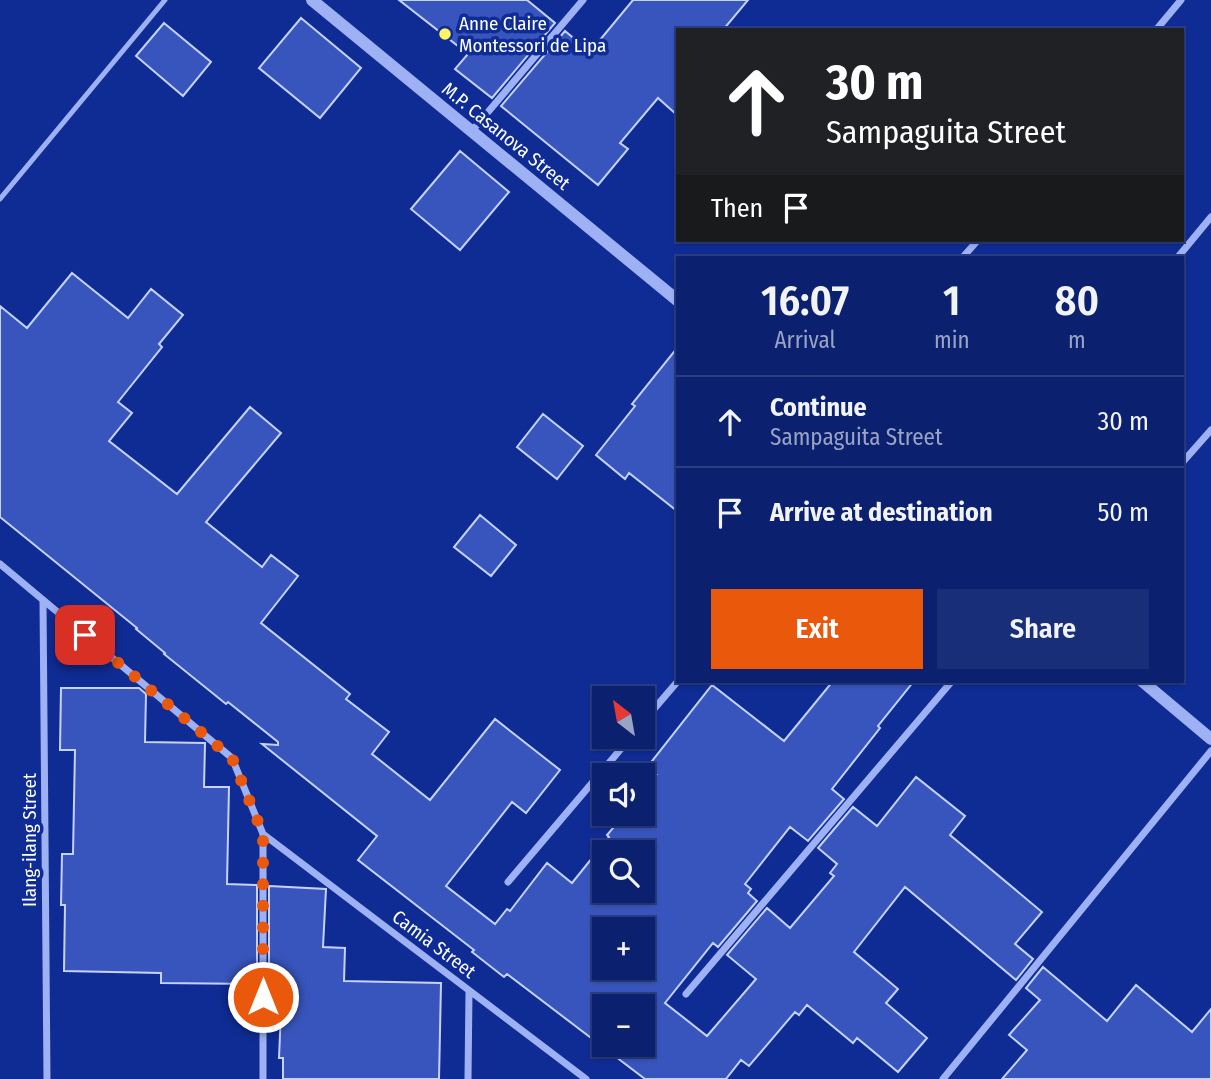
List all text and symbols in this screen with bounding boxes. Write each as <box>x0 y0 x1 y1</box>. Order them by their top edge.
place label: Anne Claire Montessori de Lipa <box>459 12 606 57</box>
marker: Anne Claire Montessori de Lipa <box>437 26 453 42</box>
text: 30 m <box>826 53 924 112</box>
icon: ahead <box>711 56 802 147</box>
street label: M.P. Casanova Street <box>437 77 575 195</box>
text: Sampaguita Street <box>826 113 1066 151</box>
icon: arrive <box>777 189 815 227</box>
text: Then <box>711 193 763 224</box>
text: 16:07 <box>761 276 849 326</box>
text: 1 <box>943 276 961 326</box>
text: 80 <box>1055 276 1099 326</box>
text: Arrival <box>775 326 836 354</box>
text: min <box>934 326 970 354</box>
text: m <box>1068 326 1086 354</box>
text: Continue <box>770 392 867 423</box>
icon: ahead <box>711 403 749 441</box>
text: 30 m <box>1098 406 1149 437</box>
text: Sampaguita Street <box>770 423 942 451</box>
icon: arrive <box>711 494 749 532</box>
text: Arrive at destination <box>770 497 993 528</box>
text: 50 m <box>1097 497 1149 528</box>
button: Exit <box>711 589 923 669</box>
button: Share <box>937 589 1149 669</box>
pin <box>55 605 115 665</box>
icon: arrive <box>66 616 104 654</box>
north arrow <box>592 686 654 749</box>
map controls <box>592 686 655 1057</box>
button: sound <box>592 763 655 826</box>
street label: Ilang-ilang Street <box>18 772 41 907</box>
button: search <box>592 840 655 903</box>
street label: Camia Street <box>388 905 481 983</box>
button: + <box>592 917 655 980</box>
position arrow <box>226 960 300 1034</box>
button: − <box>592 994 655 1057</box>

